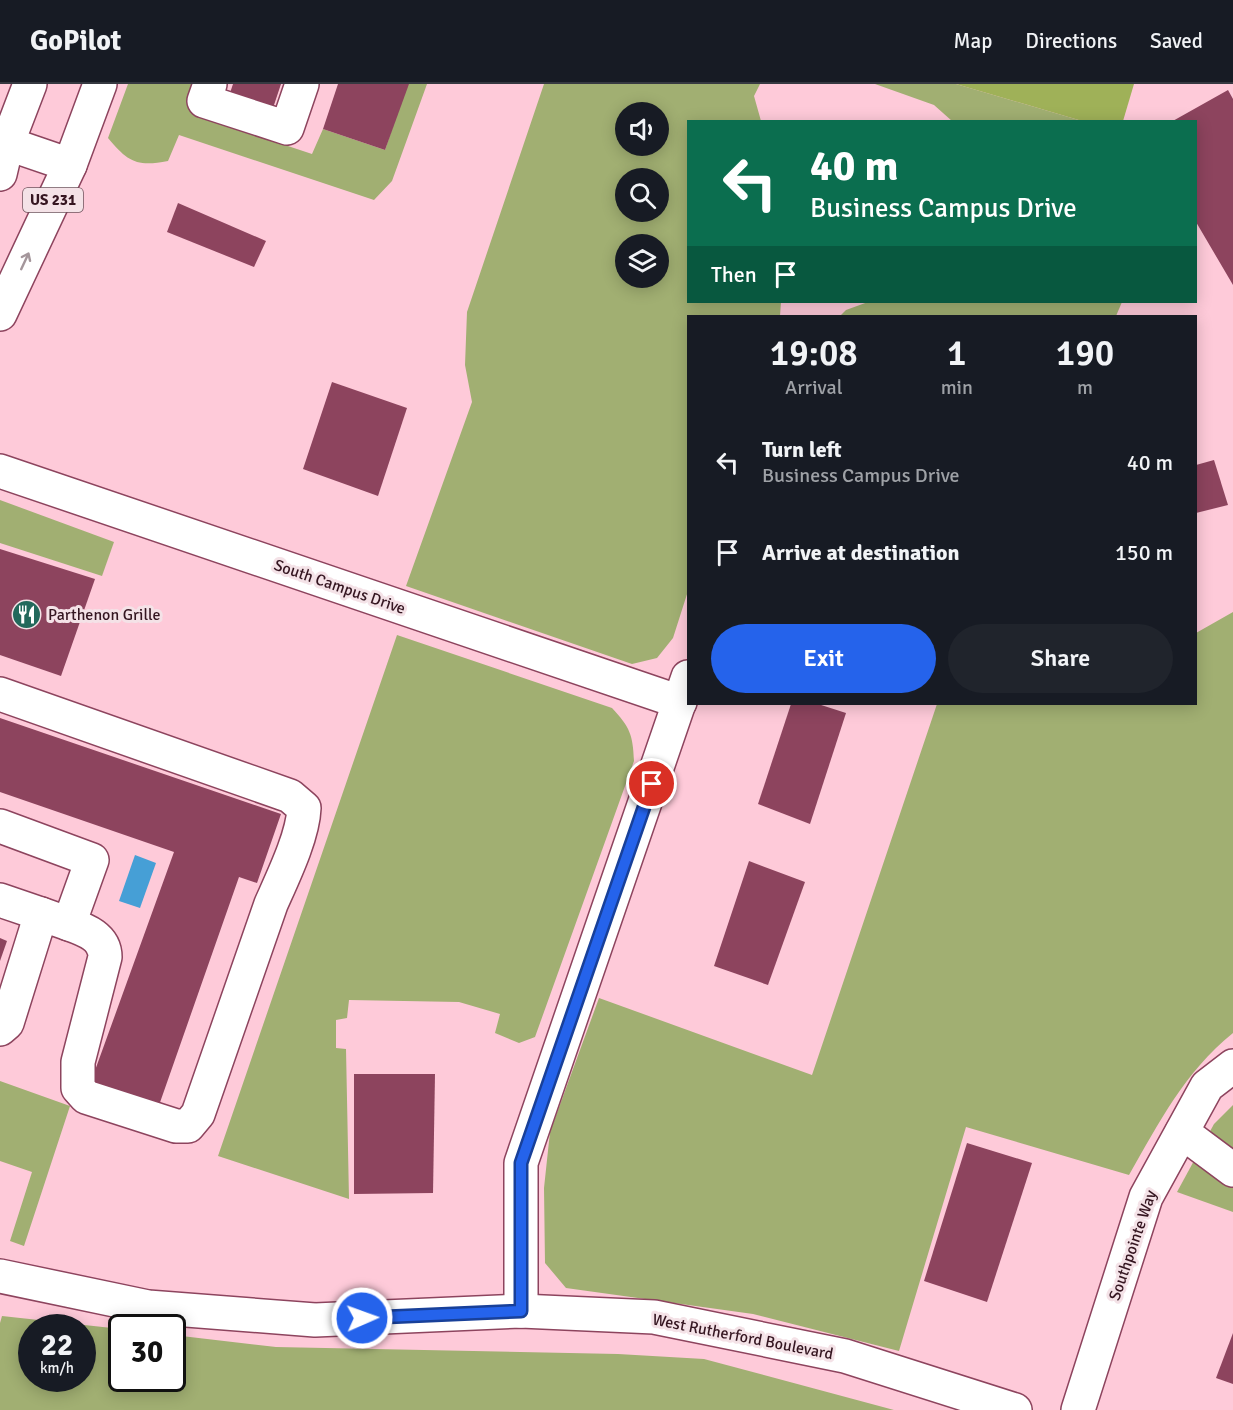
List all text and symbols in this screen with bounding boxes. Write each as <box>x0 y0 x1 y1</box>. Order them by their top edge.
text: GoPilot <box>30 24 121 58</box>
text: Map <box>954 28 992 54</box>
text: Directions <box>1025 28 1117 54</box>
text: Saved <box>1150 28 1203 54</box>
map controls <box>615 102 669 288</box>
button: sound <box>615 102 669 156</box>
text: 40 m <box>810 141 899 192</box>
icon: left <box>711 144 789 222</box>
button: search <box>615 168 669 222</box>
road number: US 231 <box>23 188 83 212</box>
text: Business Campus Drive <box>810 192 1077 225</box>
button: layers <box>615 234 669 288</box>
one-way arrow <box>19 253 31 271</box>
icon: arrive <box>769 258 802 291</box>
text: Then <box>711 261 757 288</box>
text: 19:08 <box>770 331 858 376</box>
text: 1 <box>947 331 967 376</box>
text: 190 <box>1056 331 1114 376</box>
text: Arrival <box>785 375 843 400</box>
text: min <box>941 375 973 400</box>
text: m <box>1077 375 1093 400</box>
text: Turn left <box>762 436 842 463</box>
icon: left <box>711 446 744 479</box>
text: 40 m <box>1127 449 1173 476</box>
text: Business Campus Drive <box>762 463 960 488</box>
icon: arrive <box>711 536 744 569</box>
text: Arrive at destination <box>762 539 959 566</box>
text: 150 m <box>1115 539 1173 566</box>
street label: South Campus Drive <box>271 555 408 619</box>
restaurant icon: Parthenon Grille <box>11 598 43 630</box>
place label: Parthenon Grille <box>48 605 161 625</box>
button: Exit <box>711 624 936 693</box>
button: Share <box>948 624 1173 693</box>
pin <box>626 758 677 809</box>
icon: arrive <box>635 767 668 800</box>
street label: Southpointe Way <box>1105 1187 1161 1303</box>
position arrow <box>330 1286 394 1350</box>
street label: West Rutherford Boulevard <box>651 1310 835 1364</box>
speed limit sign: 30 <box>108 1314 186 1392</box>
text: 22 <box>41 1327 73 1364</box>
text: km/h <box>40 1359 74 1377</box>

